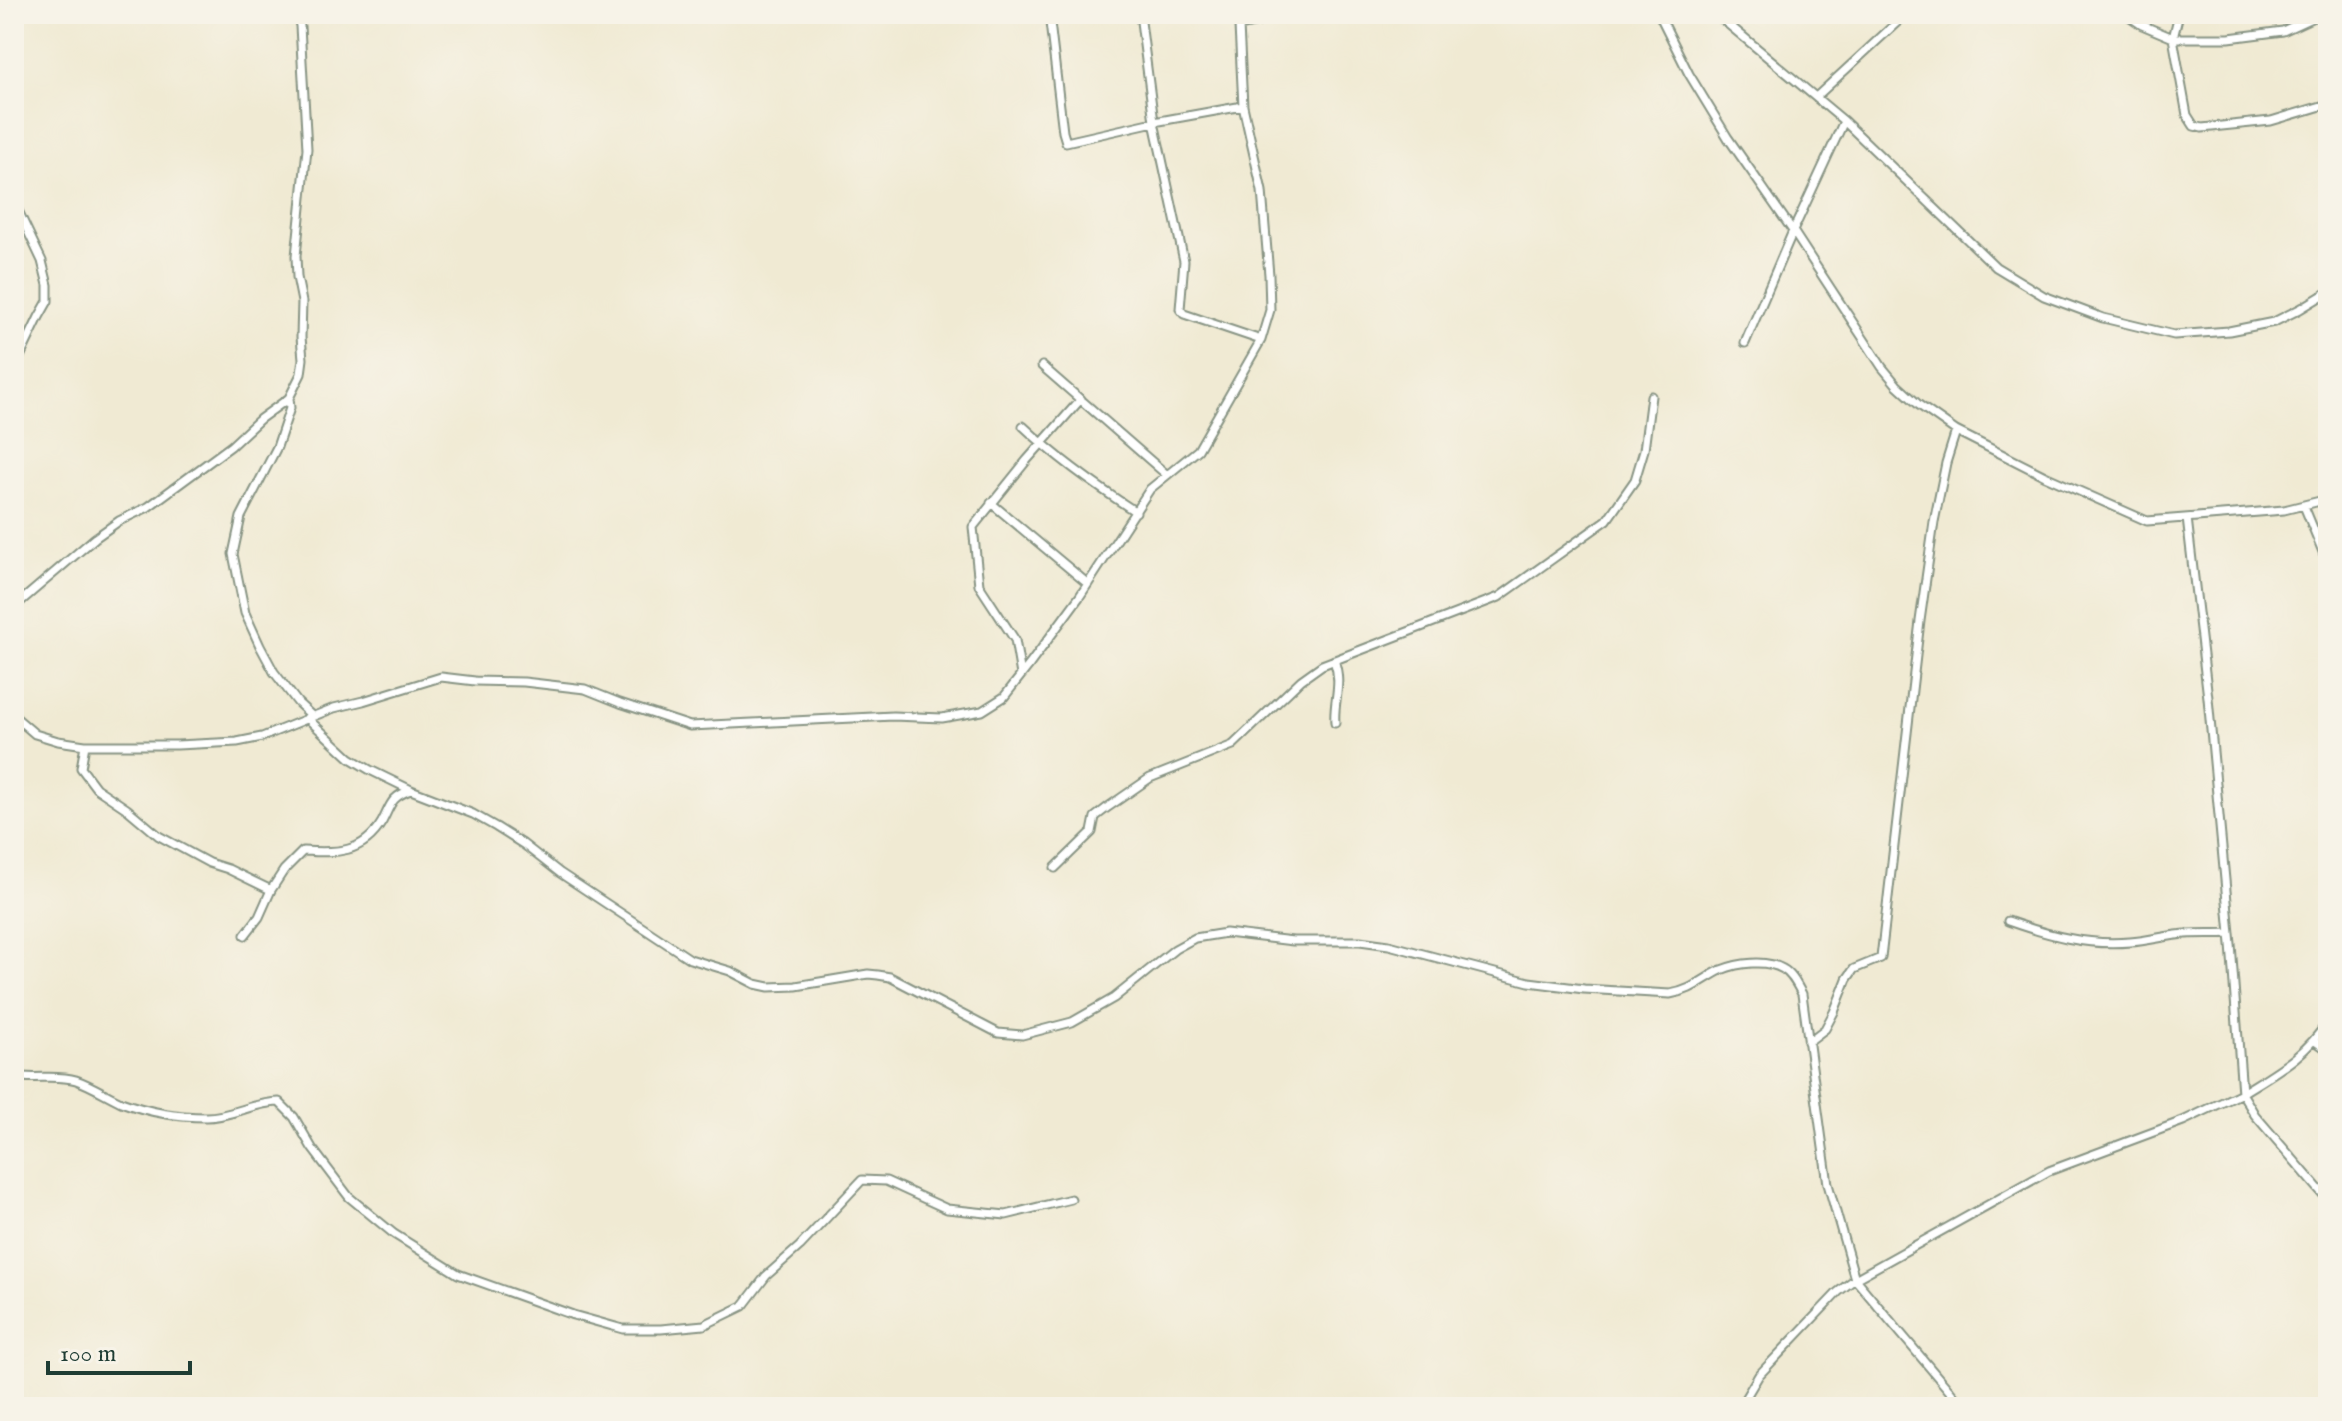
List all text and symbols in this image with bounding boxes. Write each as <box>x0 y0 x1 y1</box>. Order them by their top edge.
scale bar <box>48 1325 190 1375</box>
text: 100 m <box>60 1339 116 1370</box>

